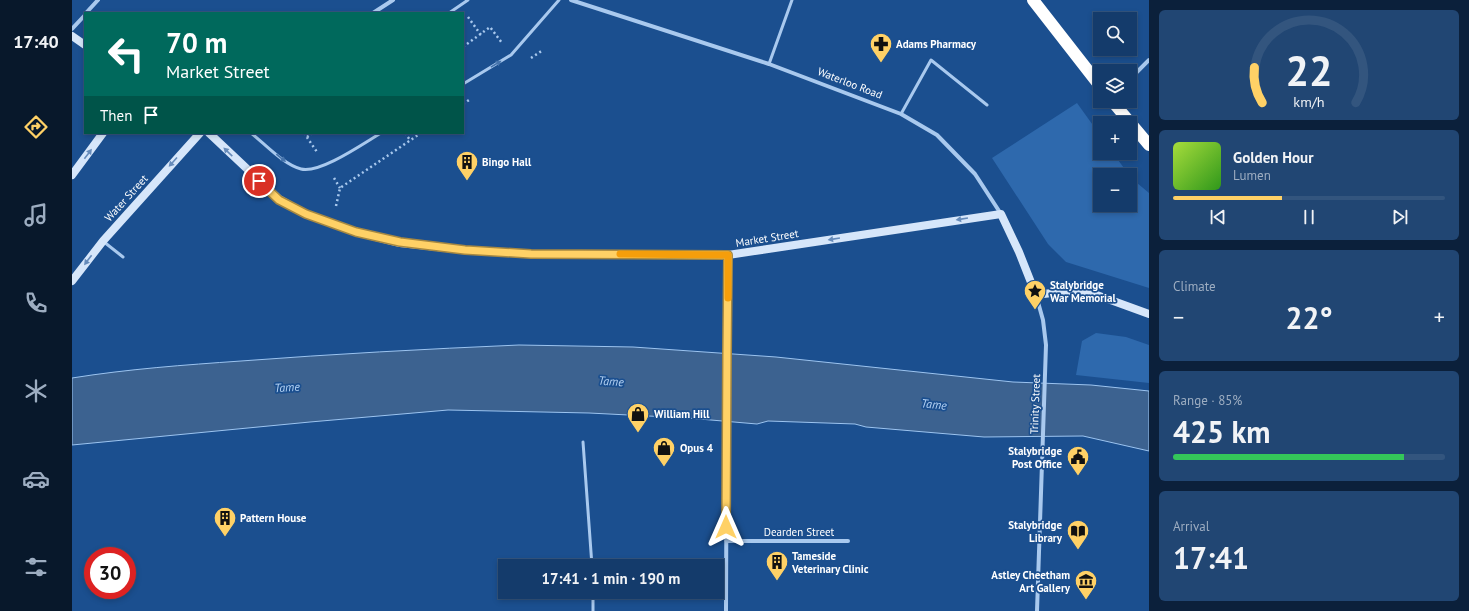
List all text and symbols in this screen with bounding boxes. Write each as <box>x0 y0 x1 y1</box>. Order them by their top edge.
map controls <box>1093 12 1137 212</box>
button: search <box>1093 12 1137 56</box>
text: 70 m <box>166 24 227 61</box>
icon: left <box>100 28 152 80</box>
text: 17:40 <box>13 30 59 53</box>
pharmacy icon: Adams Pharmacy <box>868 31 894 64</box>
place label: Adams Pharmacy <box>896 37 977 51</box>
text: 22 <box>1285 44 1333 97</box>
text: Market Street <box>166 60 270 83</box>
one-way arrow <box>490 60 502 67</box>
street label: Waterloo Road <box>816 64 884 102</box>
button: layers <box>1093 64 1137 108</box>
text: km/h <box>1293 92 1325 111</box>
icon: arrive <box>140 104 162 126</box>
text: Then <box>100 106 132 125</box>
icon: directions <box>22 113 50 141</box>
button: + <box>1093 116 1137 160</box>
one-way arrow <box>223 147 233 157</box>
one-way arrow <box>83 148 92 159</box>
text: Golden Hour <box>1233 148 1313 167</box>
building icon: Bingo Hall <box>454 149 480 182</box>
one-way arrow <box>276 154 287 163</box>
place label: Bingo Hall <box>482 155 532 169</box>
one-way arrow <box>169 157 178 167</box>
pin <box>242 164 276 198</box>
text: Lumen <box>1233 167 1271 184</box>
button: − <box>1093 168 1137 212</box>
icon: arrive <box>248 170 270 192</box>
street label: Water Street <box>101 172 151 224</box>
icon: music <box>22 201 50 229</box>
icon: previous <box>1207 206 1229 228</box>
icon: pause <box>1298 206 1320 228</box>
icon: next <box>1389 206 1411 228</box>
one-way arrow <box>956 217 968 223</box>
street label: Market Street <box>735 226 800 250</box>
one-way arrow <box>828 236 840 242</box>
one-way arrow <box>84 254 92 265</box>
place icon: Stalybridge War Memorial <box>1022 278 1048 311</box>
place label: Stalybridge War Memorial <box>1050 278 1116 305</box>
text: Climate <box>1173 278 1216 295</box>
icon: phone <box>22 289 50 317</box>
text: 22° <box>1285 298 1333 337</box>
text: − <box>1173 303 1184 331</box>
text: + <box>1434 303 1445 331</box>
water label: Tame <box>598 373 625 389</box>
street label: Trinity Street <box>1027 373 1043 434</box>
icon: climate <box>22 377 50 405</box>
water label: Tame <box>274 379 301 395</box>
text: Range · 85% <box>1173 392 1242 409</box>
water label: Tame <box>920 395 948 413</box>
shop icon: William Hill <box>625 401 651 434</box>
place label: William Hill <box>654 407 710 421</box>
text: 425 km <box>1173 412 1271 451</box>
shop icon: Opus 4 <box>651 435 677 468</box>
place label: Opus 4 <box>680 441 714 455</box>
place label: Stalybridge Post Office <box>1008 444 1062 471</box>
public building icon: Stalybridge Post Office <box>1065 444 1091 477</box>
icon: car <box>22 465 50 493</box>
building icon: Pattern House <box>212 505 238 538</box>
position arrow <box>705 506 747 548</box>
place label: Pattern House <box>240 511 307 525</box>
place label: Stalybridge Library <box>1008 518 1063 545</box>
library icon: Stalybridge Library <box>1065 518 1091 551</box>
text: Arrival <box>1173 518 1209 535</box>
street label: Dearden Street <box>764 525 835 539</box>
text: 17:41 <box>1173 538 1249 577</box>
speed limit sign: 30 <box>84 547 136 599</box>
building icon: Tameside Veterinary Clinic <box>764 549 790 582</box>
place label: Tameside Veterinary Clinic <box>791 549 869 576</box>
icon: filters <box>22 553 50 581</box>
place label: Astley Cheetham Art Gallery <box>991 568 1071 595</box>
museum icon: Astley Cheetham Art Gallery <box>1073 568 1099 601</box>
text: 17:41 · 1 min · 190 m <box>542 569 680 588</box>

